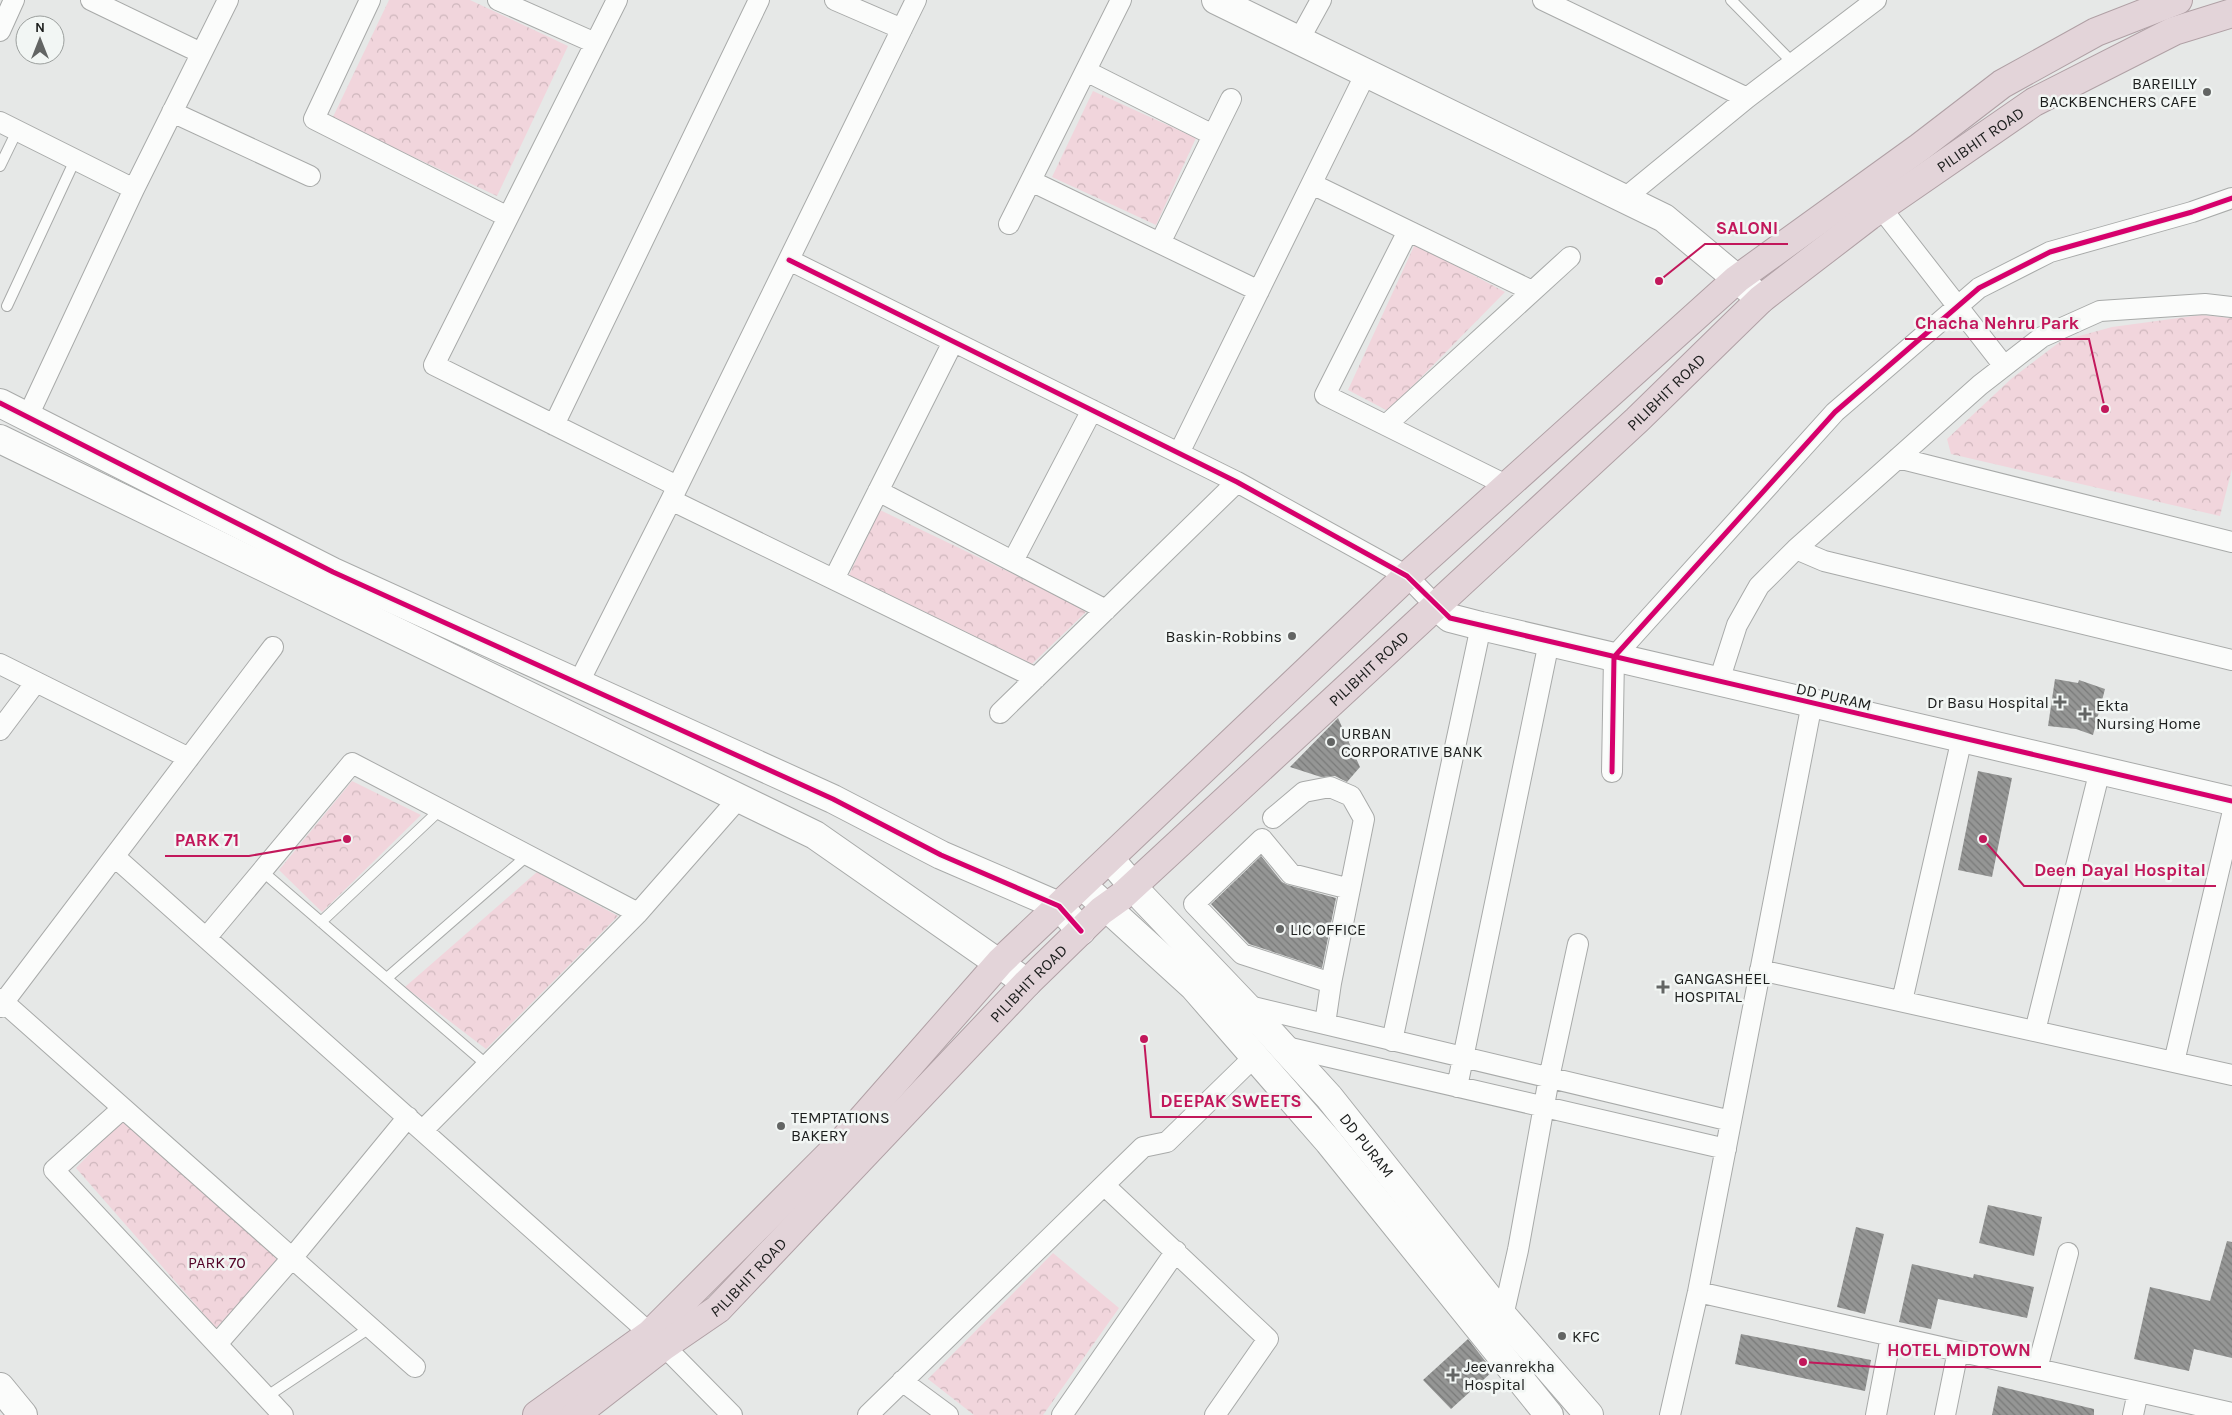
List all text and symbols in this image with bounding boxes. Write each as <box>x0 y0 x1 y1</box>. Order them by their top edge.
north arrow <box>15 15 65 65</box>
text: N <box>35 19 45 36</box>
place label: BAREILLY BACKBENCHERS CAFE <box>2039 74 2197 111</box>
marker: BAREILLY BACKBENCHERS CAFE <box>2201 86 2213 98</box>
street label: PILIBHIT ROAD <box>1933 103 2028 177</box>
callout: SALONI <box>1705 211 1788 244</box>
text: SALONI <box>1716 217 1778 239</box>
callout: Chacha Nehru Park <box>1905 306 2089 339</box>
text: Chacha Nehru Park <box>1915 312 2079 334</box>
street label: PILIBHIT ROAD <box>1623 350 1709 435</box>
place label: Baskin-Robbins <box>1165 627 1282 646</box>
street label: PILIBHIT ROAD <box>1325 627 1413 710</box>
marker: Baskin-Robbins <box>1286 630 1298 642</box>
street label: DD PURAM <box>1794 679 1873 714</box>
place label: Dr Basu Hospital <box>1927 693 2049 712</box>
marker: Dr Basu Hospital <box>2053 695 2067 709</box>
place label: Ekta Nursing Home <box>2096 696 2201 733</box>
marker: Ekta Nursing Home <box>2078 707 2092 721</box>
place label: URBAN CORPORATIVE BANK <box>1341 724 1483 761</box>
marker: URBAN CORPORATIVE BANK <box>1325 736 1337 748</box>
callout: PARK 71 <box>165 823 249 856</box>
text: PARK 71 <box>175 829 239 851</box>
callout: Deen Dayal Hospital <box>2024 853 2216 886</box>
text: Deen Dayal Hospital <box>2034 859 2206 881</box>
place label: LIC OFFICE <box>1290 920 1366 939</box>
marker: LIC OFFICE <box>1274 923 1286 935</box>
street label: PILIBHIT ROAD <box>986 940 1071 1026</box>
place label: GANGASHEEL HOSPITAL <box>1674 969 1770 1006</box>
marker: GANGASHEEL HOSPITAL <box>1656 980 1670 994</box>
callout: DEEPAK SWEETS <box>1151 1084 1312 1117</box>
text: DEEPAK SWEETS <box>1160 1090 1302 1112</box>
place label: TEMPTATIONS BAKERY <box>791 1108 890 1145</box>
street label: DD PURAM <box>1336 1109 1398 1181</box>
marker: TEMPTATIONS BAKERY <box>775 1120 787 1132</box>
street label: PILIBHIT ROAD <box>707 1234 791 1321</box>
park label: PARK 70 <box>188 1253 246 1272</box>
place label: KFC <box>1572 1327 1600 1346</box>
marker: KFC <box>1556 1330 1568 1342</box>
callout: HOTEL MIDTOWN <box>1877 1334 2041 1367</box>
text: HOTEL MIDTOWN <box>1887 1339 2031 1361</box>
place label: Jeevanrekha Hospital <box>1464 1357 1555 1394</box>
marker: Jeevanrekha Hospital <box>1446 1368 1460 1382</box>

